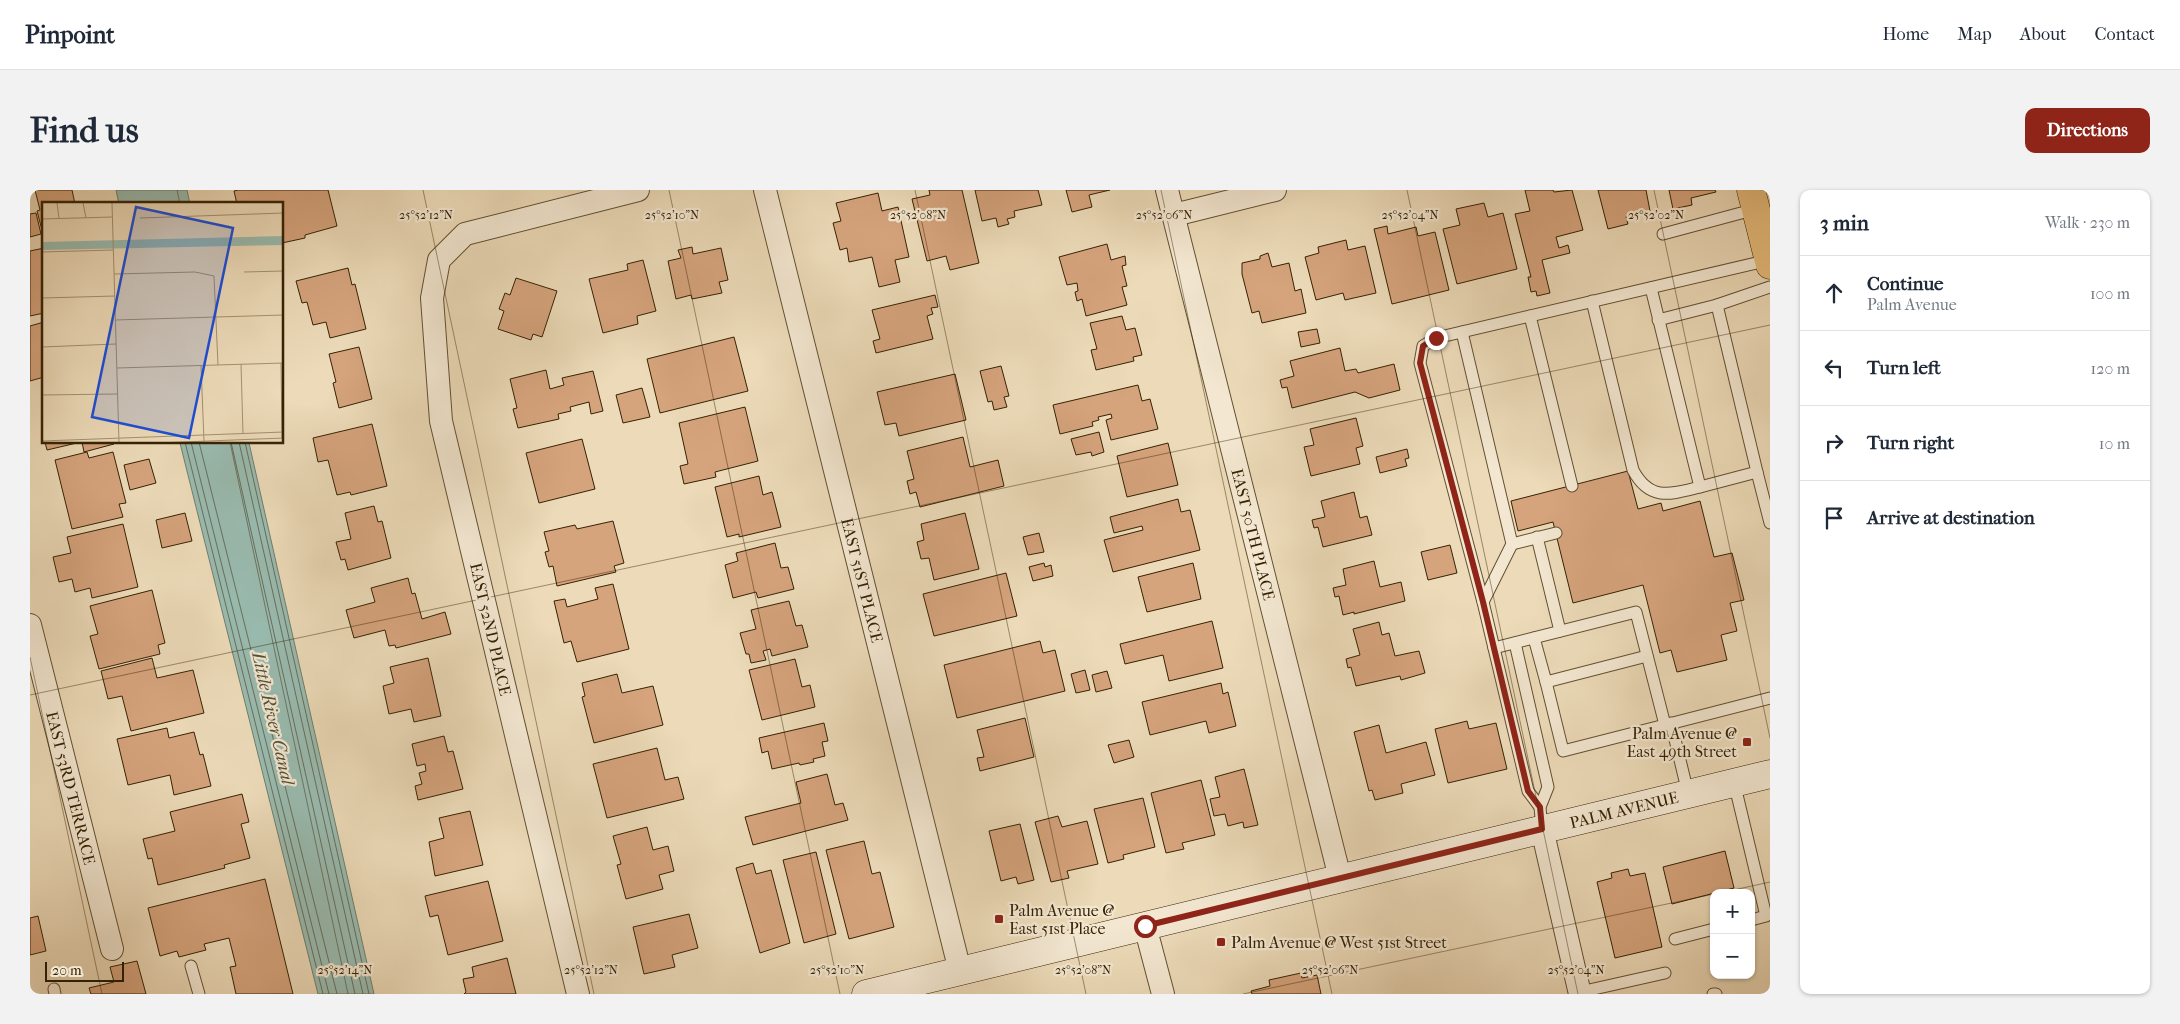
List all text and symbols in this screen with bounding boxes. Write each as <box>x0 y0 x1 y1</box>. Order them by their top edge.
text: Pinpoint <box>25 21 115 49</box>
text: Home <box>1882 24 1929 45</box>
text: Map <box>1957 24 1992 45</box>
text: About <box>2020 24 2066 45</box>
text: Contact <box>2094 24 2155 45</box>
button: Directions <box>2025 108 2150 153</box>
text: Find us <box>30 110 139 151</box>
inset map <box>42 202 284 444</box>
text: 25°52'12"N <box>399 208 453 222</box>
text: 25°52'10"N <box>645 208 699 222</box>
text: 25°52'08"N <box>890 208 946 222</box>
text: 25°52'06"N <box>1136 208 1192 222</box>
text: 25°52'04"N <box>1381 208 1439 222</box>
text: 25°52'02"N <box>1628 208 1684 222</box>
text: 3 min <box>1820 211 1869 235</box>
text: Walk · 230 m <box>2045 213 2130 232</box>
text: Continue <box>1867 273 1943 295</box>
icon: ahead <box>1820 279 1848 307</box>
text: 100 m <box>2090 284 2130 303</box>
text: Palm Avenue <box>1867 295 1957 314</box>
route end <box>1425 327 1448 350</box>
icon: left <box>1820 354 1848 382</box>
text: Turn left <box>1867 357 1941 379</box>
text: 120 m <box>2091 359 2130 378</box>
icon: right <box>1820 429 1848 457</box>
text: Turn right <box>1867 432 1954 454</box>
text: 10 m <box>2099 434 2130 453</box>
street label: EAST 50TH PLACE <box>1227 466 1279 603</box>
icon: arrive <box>1820 504 1848 532</box>
text: Arrive at destination <box>1867 507 2035 529</box>
street label: EAST 51ST PLACE <box>837 516 887 645</box>
street label: EAST 52ND PLACE <box>466 561 515 698</box>
water label: Little River Canal <box>247 648 299 789</box>
street label: EAST 53RD TERRACE <box>42 709 99 867</box>
place label: Palm Avenue @ East 49th Street <box>1627 724 1737 761</box>
marker: Palm Avenue @ East 49th Street <box>1741 736 1753 748</box>
street label: PALM AVENUE <box>1568 788 1680 832</box>
map controls <box>1710 889 1755 979</box>
button: + <box>1710 889 1755 934</box>
place label: Palm Avenue @ East 51st Place <box>1009 901 1114 938</box>
marker: Palm Avenue @ East 51st Place <box>993 913 1005 925</box>
route start <box>1134 915 1157 938</box>
place label: Palm Avenue @ West 51st Street <box>1231 933 1447 952</box>
button: − <box>1710 934 1755 979</box>
marker: Palm Avenue @ West 51st Street <box>1215 936 1227 948</box>
scale bar <box>45 959 124 982</box>
text: 20 m <box>52 962 82 979</box>
text: 25°52'14"N <box>318 963 372 977</box>
text: 25°52'12"N <box>564 963 618 977</box>
text: 25°52'10"N <box>810 963 864 977</box>
text: 25°52'08"N <box>1055 963 1111 977</box>
text: 25°52'06"N <box>1302 963 1358 977</box>
text: 25°52'04"N <box>1547 963 1605 977</box>

